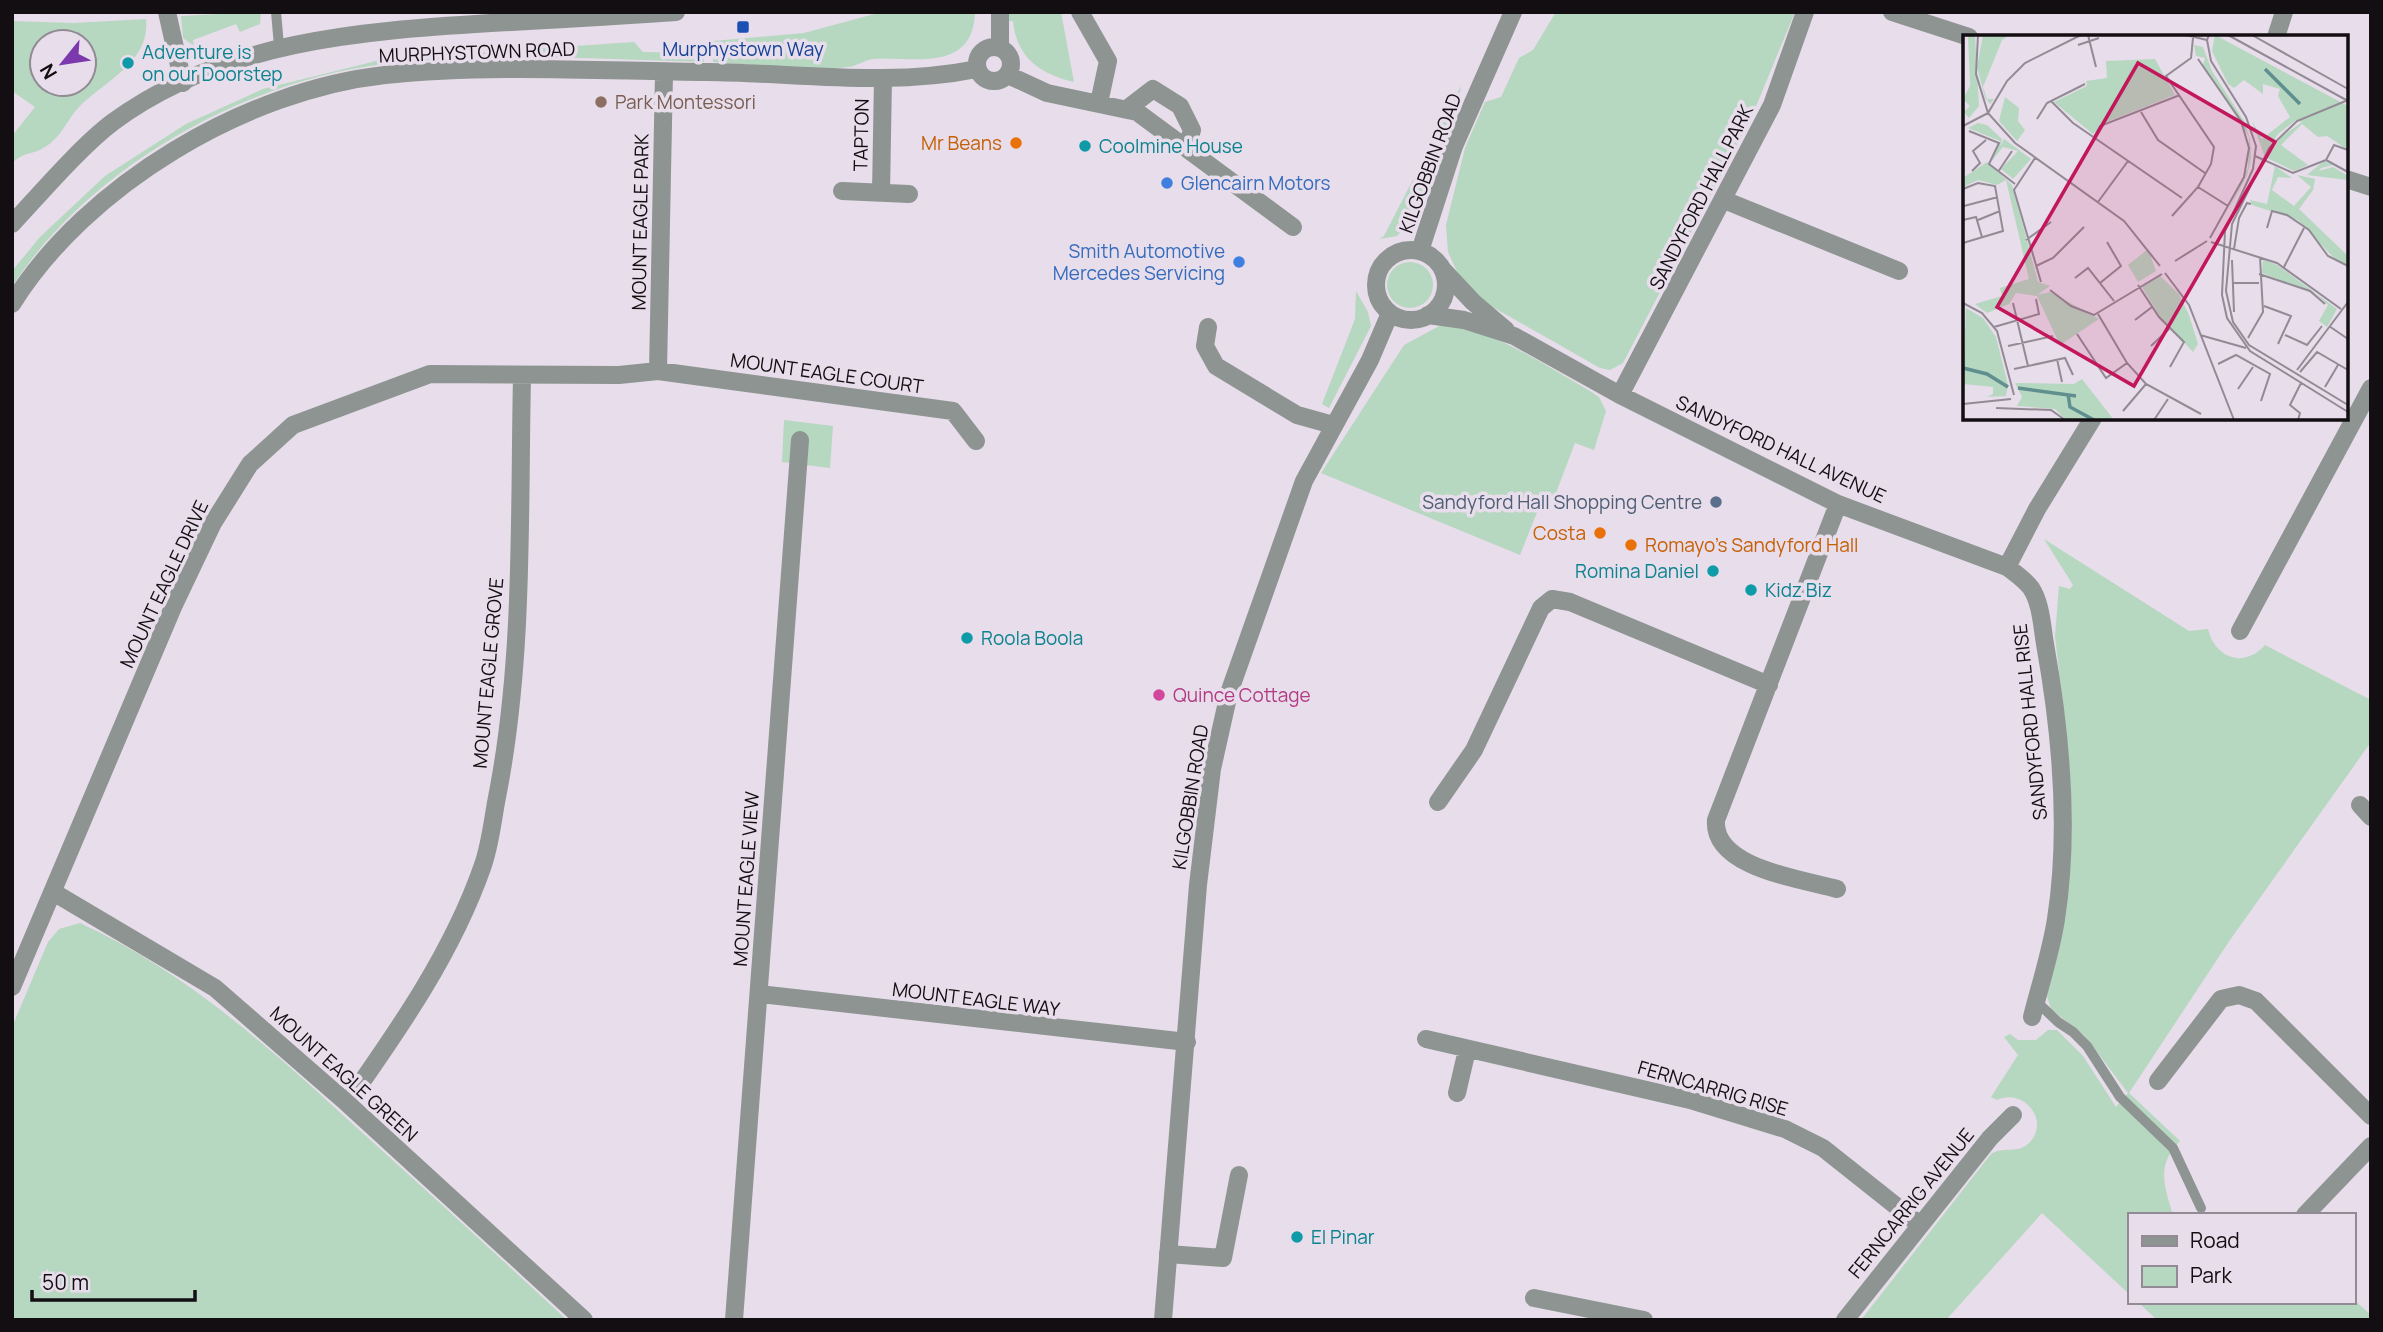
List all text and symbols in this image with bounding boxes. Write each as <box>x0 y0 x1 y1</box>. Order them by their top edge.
marker: Murphystown Way <box>735 19 751 35</box>
north arrow <box>28 28 98 98</box>
inset map <box>1963 35 2348 420</box>
street label: MURPHYSTOWN ROAD <box>378 36 576 68</box>
place label: Murphystown Way <box>662 36 824 62</box>
place label: Adventure is on our Doorstep <box>142 39 282 87</box>
marker: Adventure is on our Doorstep <box>120 55 136 71</box>
text: N <box>34 59 63 84</box>
place label: Park Montessori <box>615 89 756 115</box>
street label: KILGOBBIN ROAD <box>1393 90 1467 236</box>
marker: Park Montessori <box>593 94 609 110</box>
street label: TAPTON <box>847 98 875 172</box>
street label: SANDYFORD HALL PARK <box>1643 99 1759 294</box>
place label: Mr Beans <box>921 130 1002 156</box>
street label: MOUNT EAGLE PARK <box>625 133 655 311</box>
place label: Coolmine House <box>1099 133 1243 159</box>
marker: Mr Beans <box>1008 135 1024 151</box>
marker: Coolmine House <box>1077 138 1093 154</box>
place label: Glencairn Motors <box>1181 170 1330 196</box>
marker: Glencairn Motors <box>1159 175 1175 191</box>
place label: Smith Automotive Mercedes Servicing <box>1053 238 1225 286</box>
marker: Smith Automotive Mercedes Servicing <box>1231 254 1247 270</box>
street label: MOUNT EAGLE COURT <box>729 347 926 400</box>
street label: SANDYFORD HALL AVENUE <box>1672 389 1890 509</box>
place label: Sandyford Hall Shopping Centre <box>1422 489 1702 515</box>
marker: Sandyford Hall Shopping Centre <box>1708 494 1724 510</box>
street label: MOUNT EAGLE DRIVE <box>114 496 214 672</box>
place label: Costa <box>1533 520 1586 546</box>
marker: Costa <box>1592 525 1608 541</box>
place label: Romayo's Sandyford Hall <box>1645 532 1859 558</box>
marker: Romayo's Sandyford Hall <box>1623 537 1639 553</box>
place label: Romina Daniel <box>1575 558 1699 584</box>
marker: Romina Daniel <box>1705 563 1721 579</box>
street label: MOUNT EAGLE GROVE <box>467 576 509 770</box>
place label: Kidz Biz <box>1765 577 1832 603</box>
marker: Kidz Biz <box>1743 582 1759 598</box>
street label: SANDYFORD HALL RISE <box>2007 622 2053 822</box>
place label: Roola Boola <box>981 625 1083 651</box>
marker: Roola Boola <box>959 630 975 646</box>
place label: Quince Cottage <box>1173 682 1311 708</box>
marker: Quince Cottage <box>1151 687 1167 703</box>
street label: KILGOBBIN ROAD <box>1166 722 1214 872</box>
street label: MOUNT EAGLE VIEW <box>727 790 765 967</box>
street label: MOUNT EAGLE WAY <box>891 976 1062 1022</box>
street label: MOUNT EAGLE GREEN <box>264 1000 424 1148</box>
street label: FERNCARRIG RISE <box>1635 1054 1791 1122</box>
street label: FERNCARRIG AVENUE <box>1842 1122 1980 1284</box>
legend <box>2128 1213 2355 1304</box>
place label: El Pinar <box>1311 1224 1375 1250</box>
text: Road <box>2190 1226 2240 1254</box>
marker: El Pinar <box>1289 1229 1305 1245</box>
scale bar <box>32 1258 194 1302</box>
text: Park <box>2190 1261 2232 1289</box>
text: 50 m <box>42 1268 89 1296</box>

